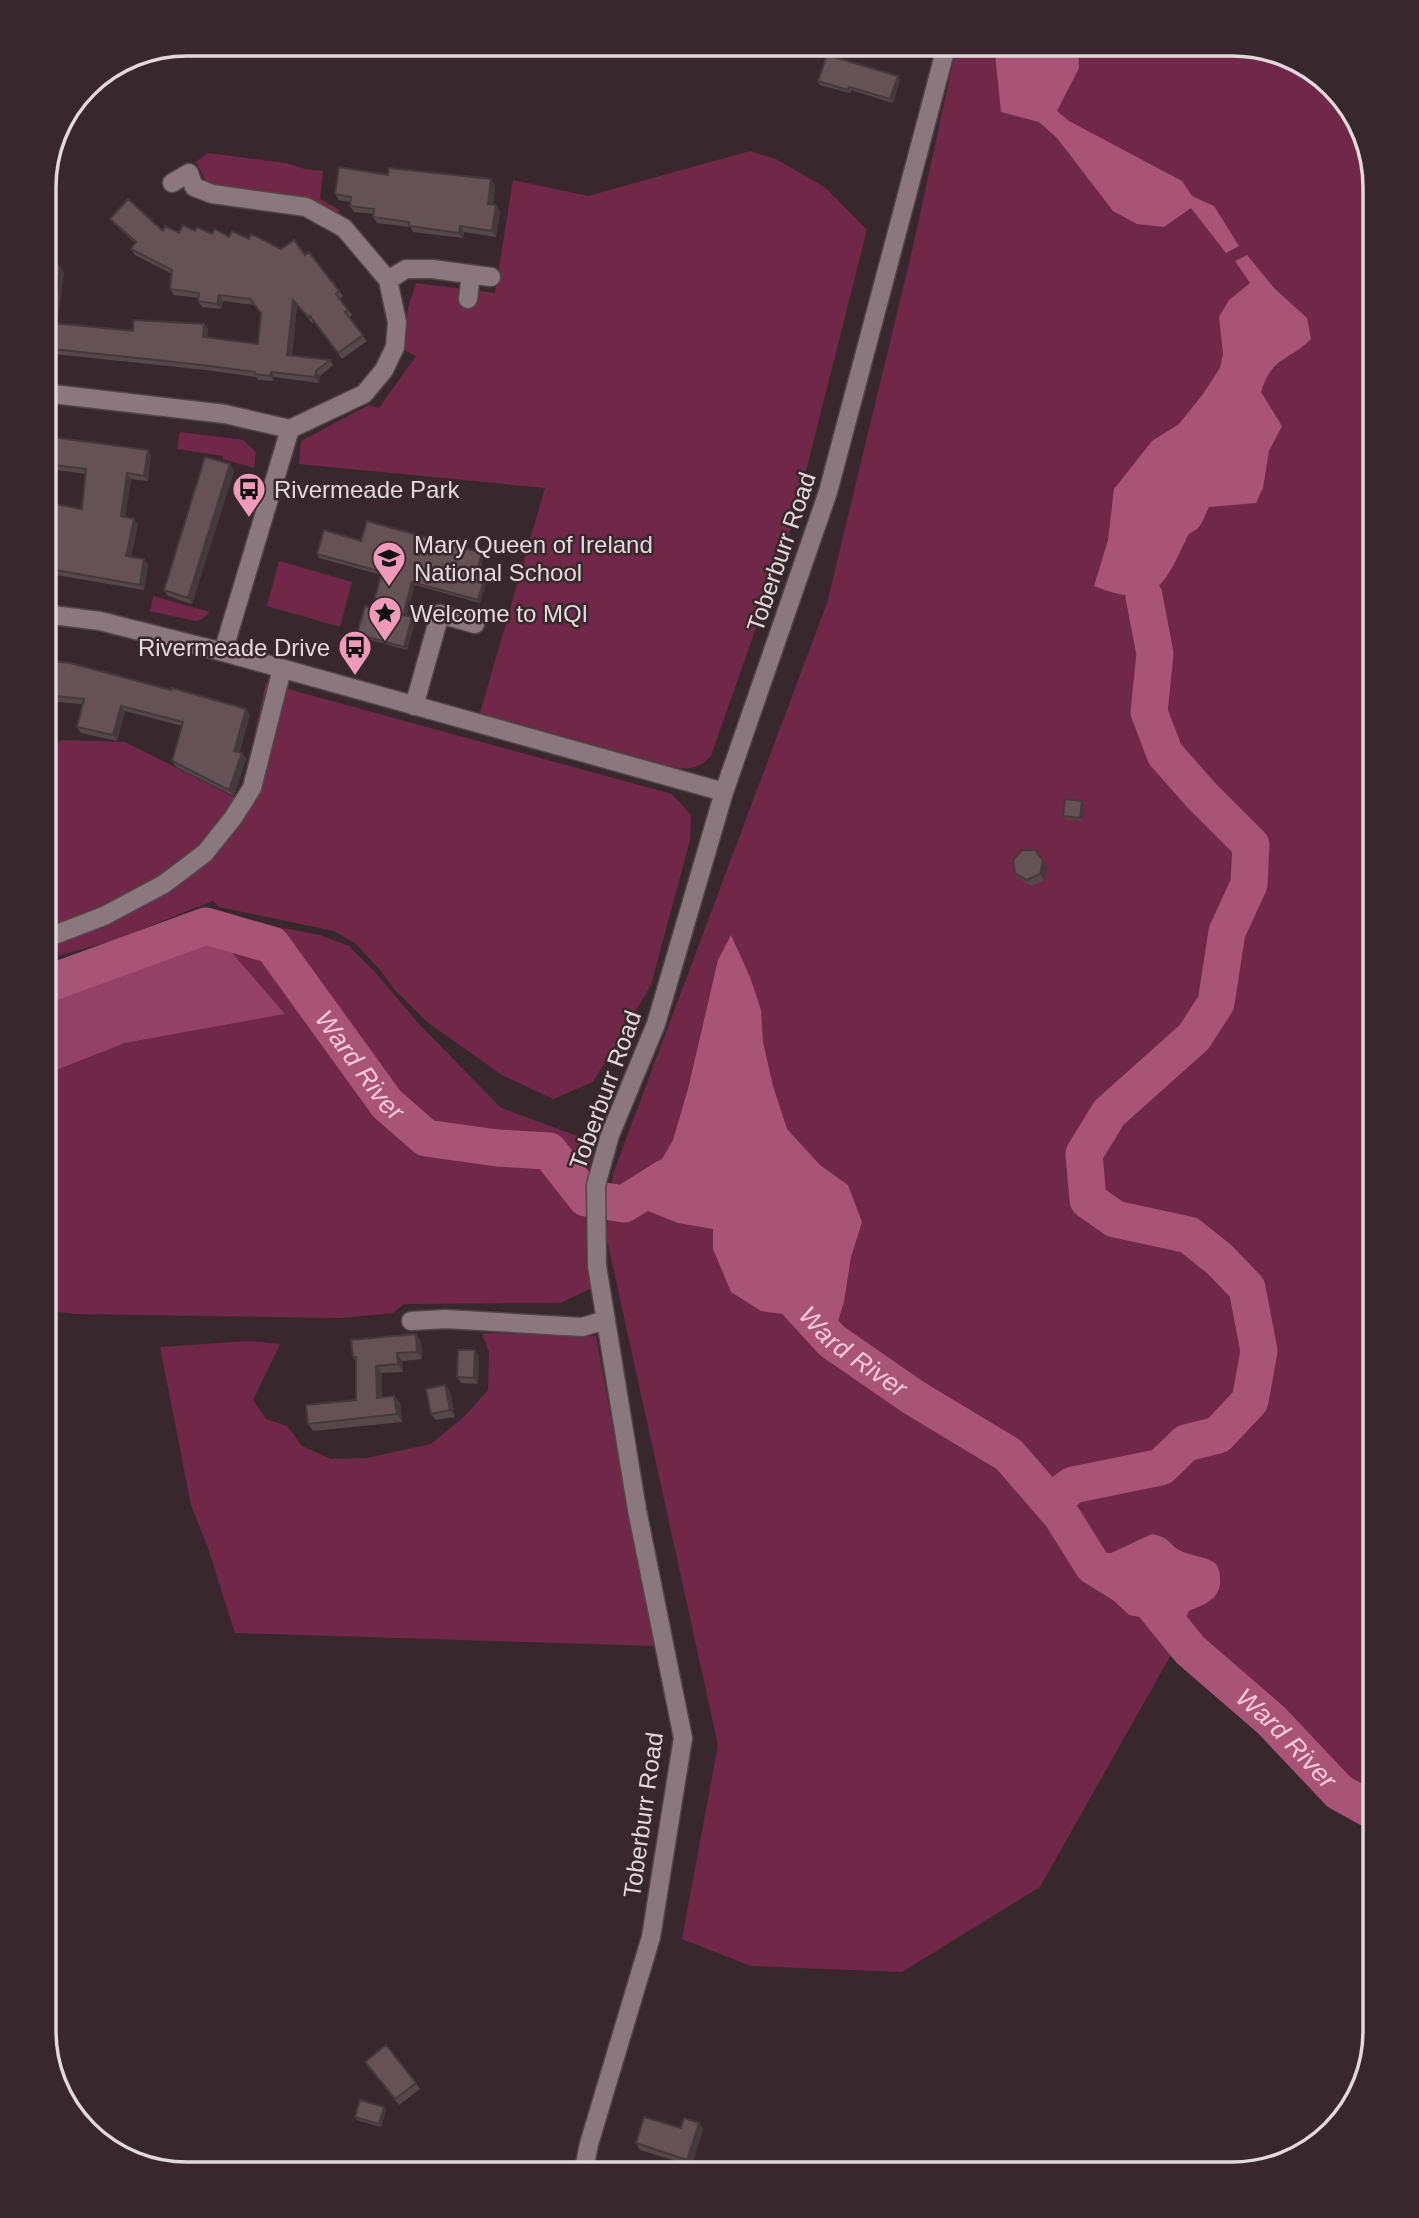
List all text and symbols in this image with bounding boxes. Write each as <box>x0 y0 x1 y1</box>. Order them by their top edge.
street label: Toberburr Road <box>741 469 821 635</box>
bus stop icon: Rivermeade Park <box>230 470 268 519</box>
place label: Rivermeade Park <box>274 476 460 503</box>
place label: Mary Queen of Ireland National School <box>414 531 653 586</box>
school or university icon: Mary Queen of Ireland National School <box>370 539 408 588</box>
place icon: Welcome to MQI <box>366 594 404 643</box>
place label: Welcome to MQI <box>410 600 588 627</box>
bus stop icon: Rivermeade Drive <box>336 628 374 677</box>
place label: Rivermeade Drive <box>138 634 330 661</box>
water label: Ward River <box>309 1004 411 1128</box>
street label: Toberburr Road <box>564 1007 646 1173</box>
water label: Ward River <box>793 1300 914 1404</box>
water label: Ward River <box>1230 1682 1344 1796</box>
street label: Toberburr Road <box>618 1731 668 1899</box>

